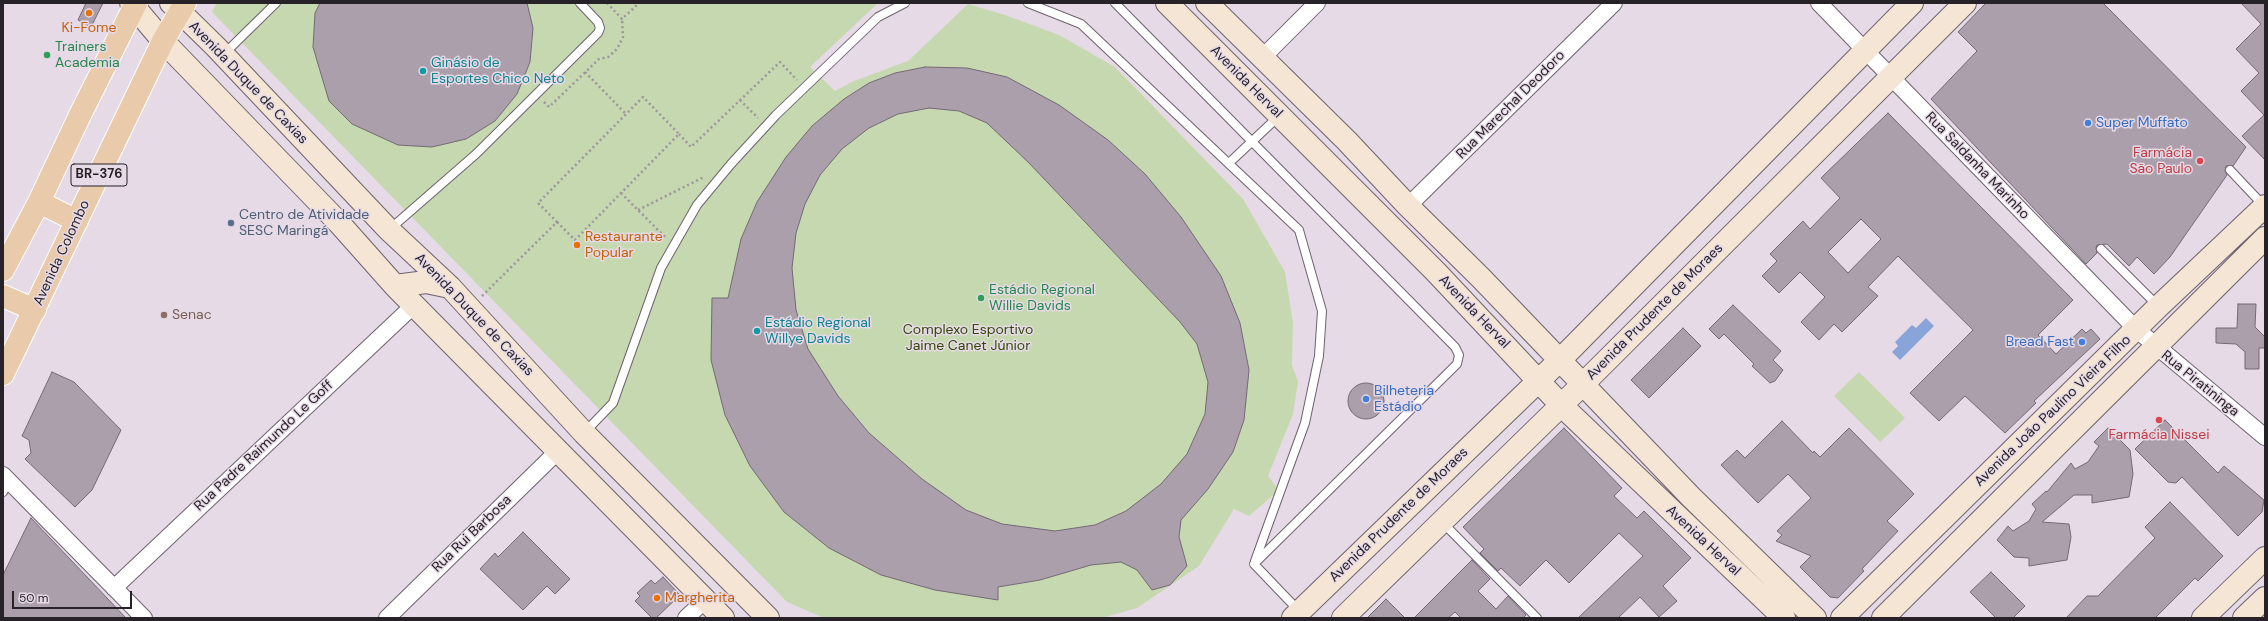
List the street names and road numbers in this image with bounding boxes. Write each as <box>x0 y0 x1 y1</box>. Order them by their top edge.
street label: Avenida Duque de Caxias <box>185 18 311 148</box>
street label: Avenida Herval <box>1206 42 1286 122</box>
street label: Rua Marechal Deodoro <box>1453 47 1569 163</box>
street label: Rua Saldanha Marinho <box>1921 109 2033 223</box>
road number: BR-376 <box>71 164 127 186</box>
street label: Avenida Colombo <box>30 198 94 308</box>
street label: Avenida Prudente de Moraes <box>1583 240 1727 384</box>
street label: Avenida Duque de Caxias <box>411 250 537 380</box>
street label: Avenida Herval <box>1435 272 1513 352</box>
street label: Avenida João Paulino Vieira Filho <box>1971 332 2135 490</box>
street label: Rua Piratininga <box>2158 347 2242 421</box>
street label: Rua Padre Raimundo Le Goff <box>191 377 337 515</box>
street label: Avenida Prudente de Moraes <box>1326 444 1472 586</box>
street label: Rua Rui Barbosa <box>429 492 515 576</box>
street label: Avenida Herval <box>1662 502 1744 580</box>

